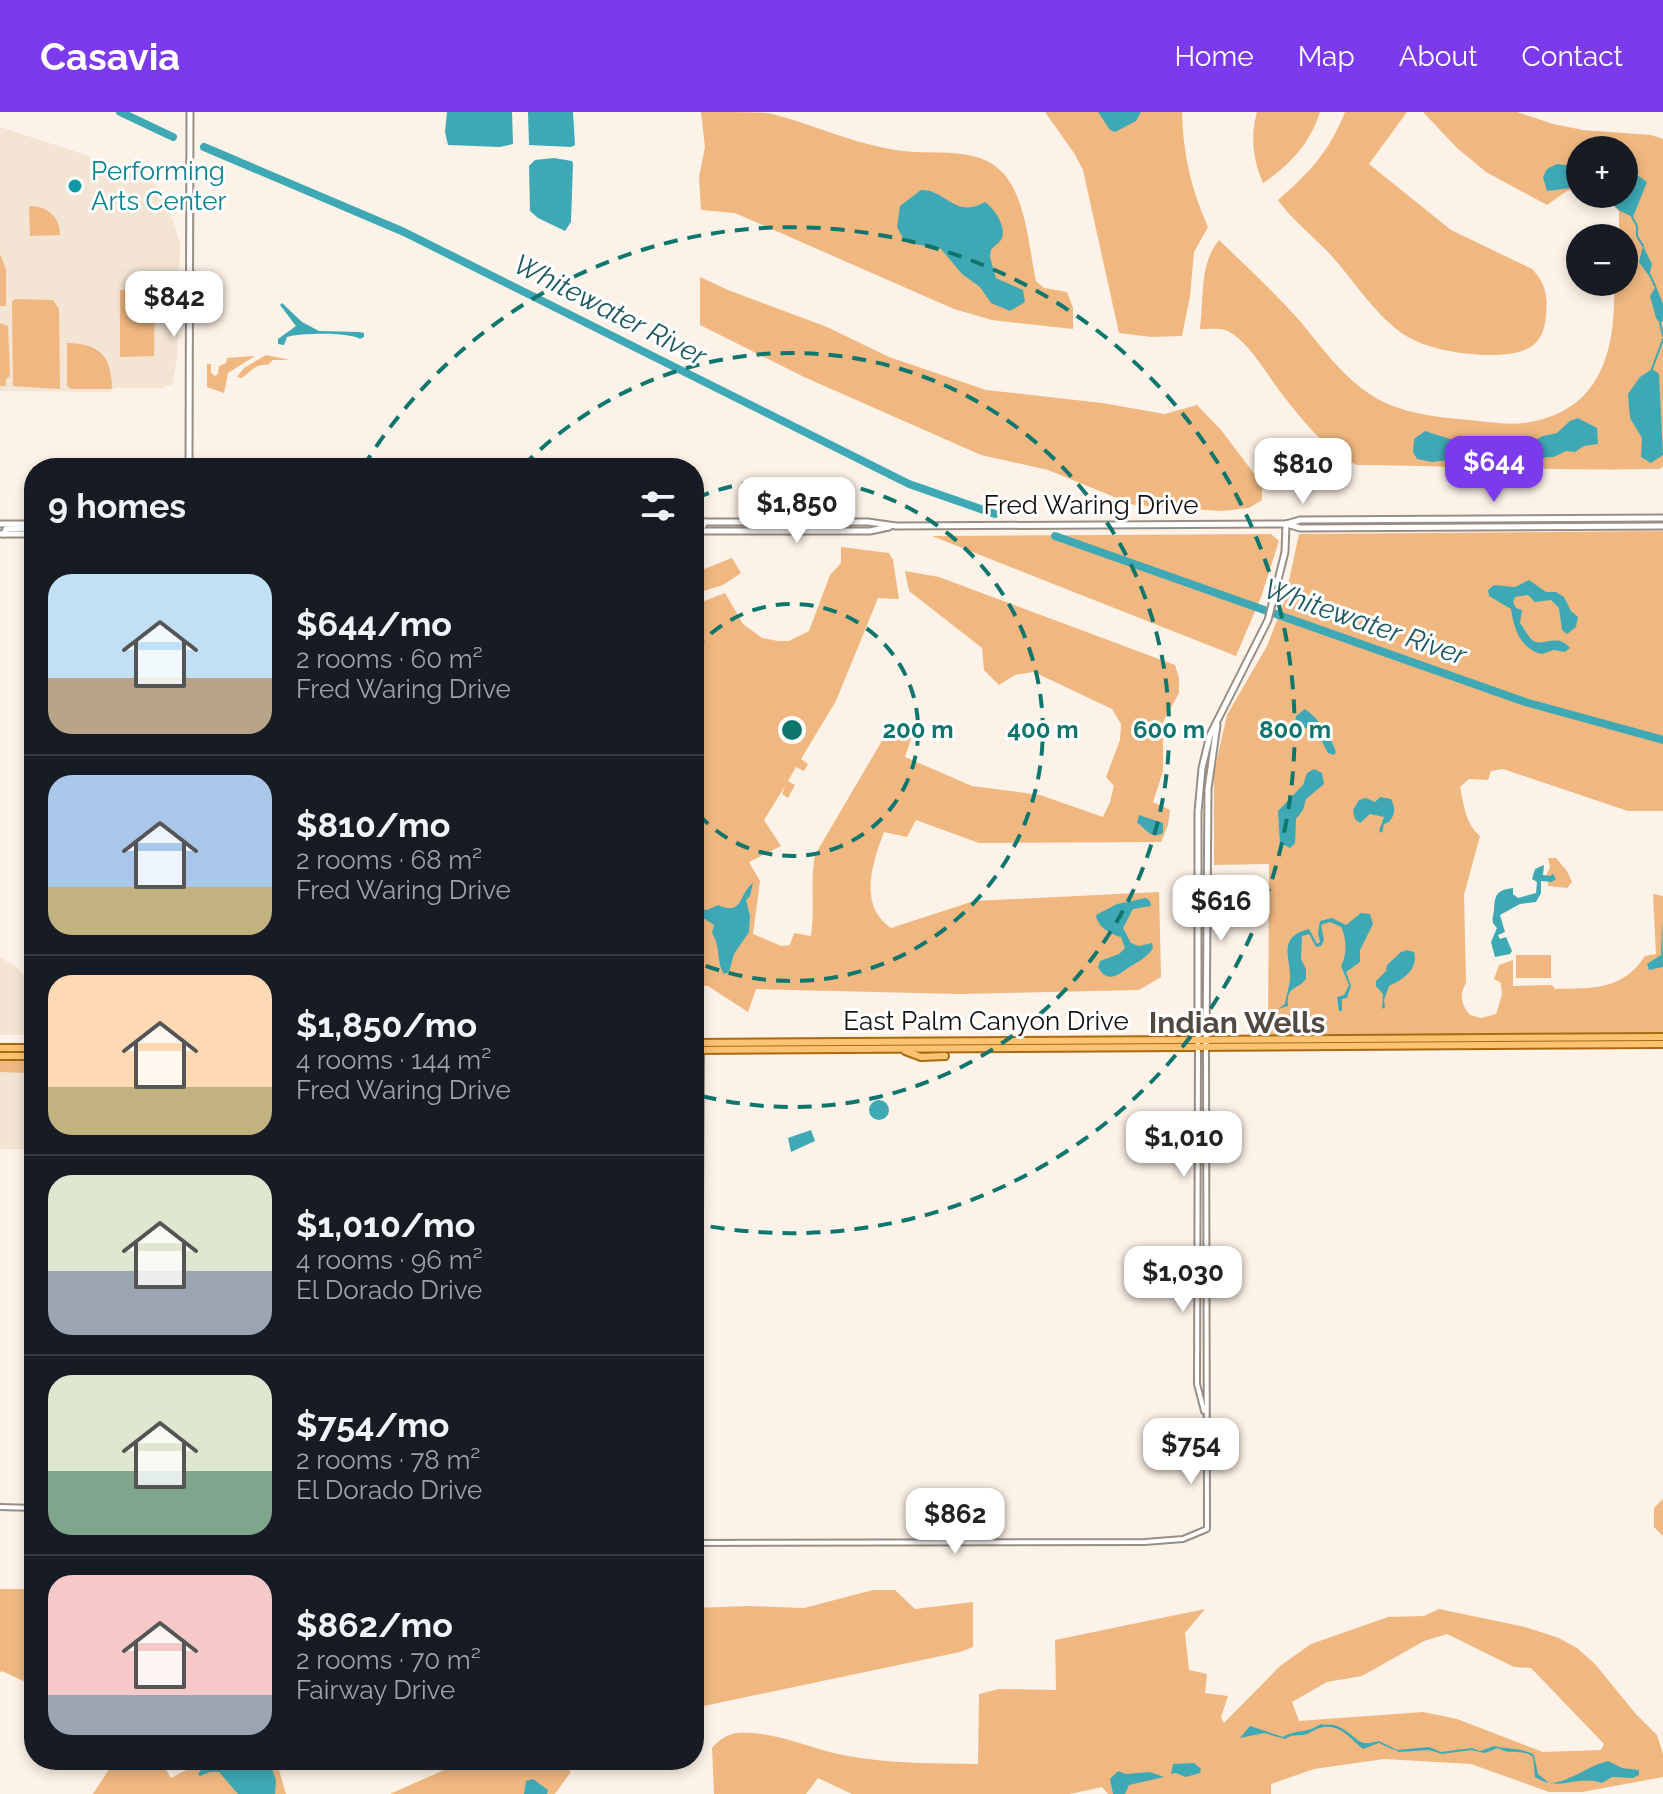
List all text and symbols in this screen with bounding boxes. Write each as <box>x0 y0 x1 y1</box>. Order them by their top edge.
text: Casavia <box>40 34 180 79</box>
text: Home <box>1174 40 1254 73</box>
text: Map <box>1298 40 1355 73</box>
text: About <box>1399 40 1478 73</box>
text: Contact <box>1522 40 1623 73</box>
map controls <box>1566 136 1638 296</box>
button: + <box>1566 136 1638 208</box>
place label: Performing Arts Center <box>91 156 227 216</box>
marker: Performing Arts Center <box>66 177 84 195</box>
button: − <box>1566 224 1638 296</box>
water label: Whitewater River <box>508 247 713 373</box>
pin: $842 <box>127 271 221 339</box>
text: $842 <box>143 282 205 312</box>
pin: $644 <box>1447 436 1541 504</box>
pin: $810 <box>1256 438 1350 506</box>
text: $644 <box>1463 447 1525 477</box>
text: $810 <box>1273 449 1334 479</box>
pin: $1,850 <box>732 477 862 545</box>
icon: filters <box>636 484 680 528</box>
text: 9 homes <box>48 486 186 526</box>
text: $1,850 <box>756 488 838 518</box>
street label: Fred Waring Drive <box>984 490 1198 520</box>
water label: Whitewater River <box>1260 572 1472 673</box>
text: $644/mo <box>296 604 452 644</box>
icon: home <box>112 606 208 702</box>
text: 2 rooms · 60 m² <box>296 644 483 674</box>
text: Fred Waring Drive <box>296 674 511 704</box>
text: 200 m <box>882 715 954 744</box>
text: 400 m <box>1007 715 1079 744</box>
text: 600 m <box>1133 715 1205 744</box>
text: 800 m <box>1259 715 1331 744</box>
centre of rings <box>778 716 806 744</box>
text: $810/mo <box>296 805 450 845</box>
icon: home <box>112 807 208 903</box>
text: 2 rooms · 68 m² <box>296 845 482 875</box>
text: Fred Waring Drive <box>296 875 511 905</box>
pin: $616 <box>1174 875 1268 943</box>
text: $616 <box>1191 886 1251 916</box>
text: $1,850/mo <box>296 1005 477 1045</box>
district label: Indian Wells <box>1149 1005 1325 1040</box>
street label: East Palm Canyon Drive <box>843 1006 1129 1036</box>
icon: home <box>112 1007 208 1103</box>
text: 4 rooms · 144 m² <box>296 1045 491 1075</box>
text: Fred Waring Drive <box>296 1075 511 1105</box>
pin: $1,010 <box>1119 1111 1249 1179</box>
text: $1,010 <box>1144 1122 1224 1152</box>
text: $1,010/mo <box>296 1205 475 1245</box>
icon: home <box>112 1207 208 1303</box>
text: 4 rooms · 96 m² <box>296 1245 483 1275</box>
pin: $1,030 <box>1118 1246 1248 1314</box>
text: $1,030 <box>1142 1257 1224 1287</box>
text: El Dorado Drive <box>296 1275 482 1305</box>
text: $754/mo <box>296 1405 449 1445</box>
icon: home <box>112 1407 208 1503</box>
pin: $754 <box>1144 1418 1238 1486</box>
text: $754 <box>1161 1429 1221 1459</box>
text: 2 rooms · 78 m² <box>296 1445 480 1475</box>
text: El Dorado Drive <box>296 1475 482 1505</box>
pin: $862 <box>908 1488 1002 1556</box>
text: $862 <box>924 1499 986 1529</box>
text: $862/mo <box>296 1605 453 1645</box>
icon: home <box>112 1607 208 1703</box>
text: 2 rooms · 70 m² <box>296 1645 481 1675</box>
text: Fairway Drive <box>296 1675 455 1705</box>

